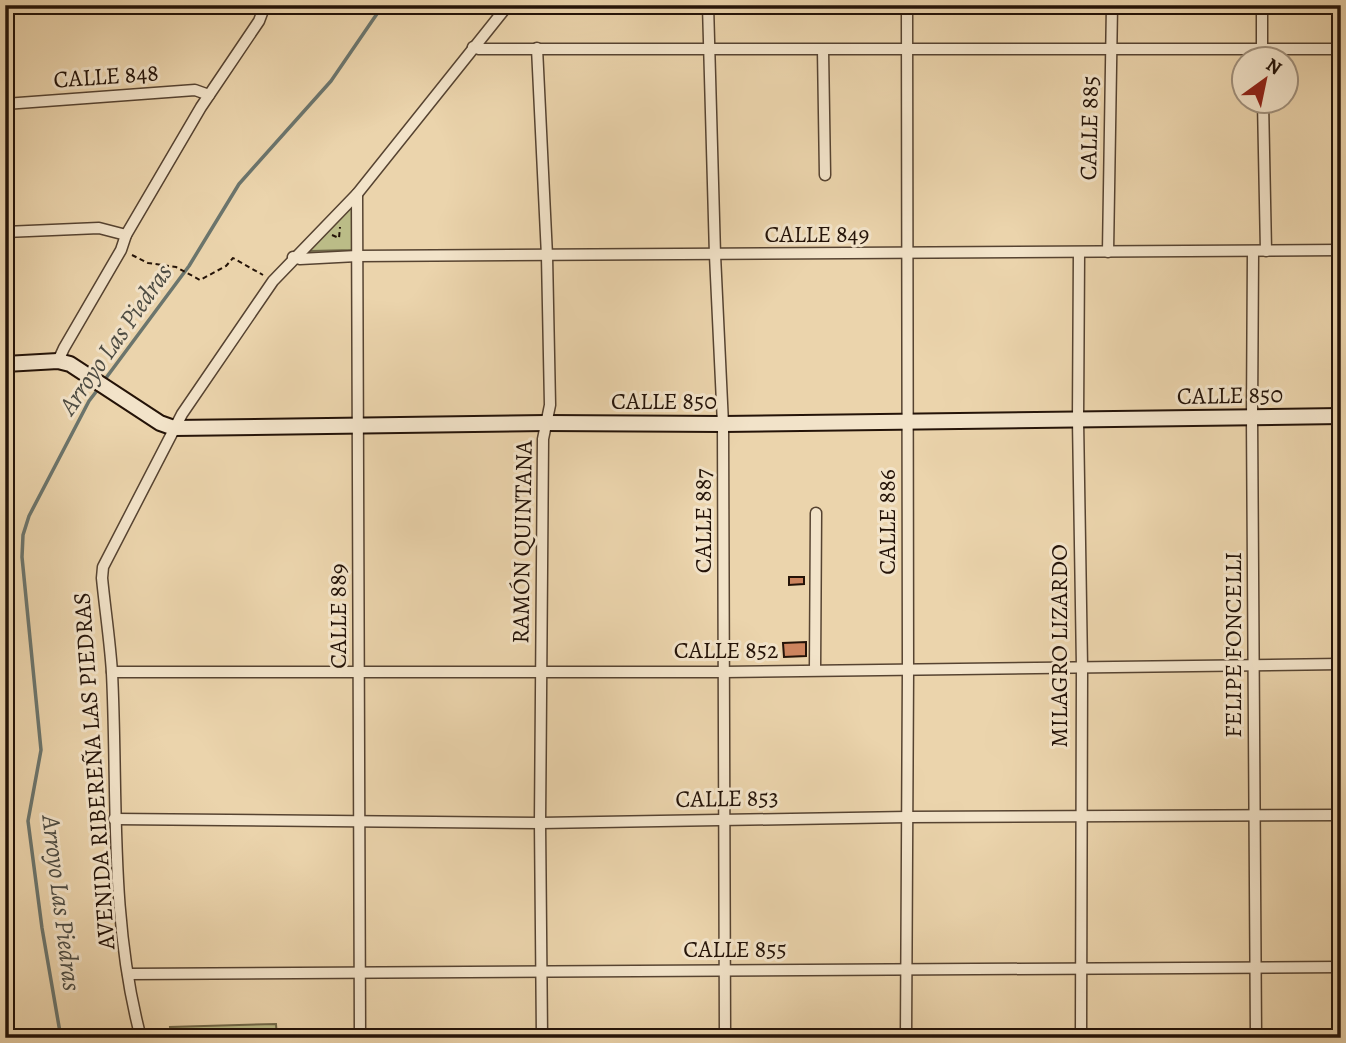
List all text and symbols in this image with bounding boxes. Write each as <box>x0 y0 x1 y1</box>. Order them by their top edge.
north arrow <box>1230 46 1300 116</box>
text: N <box>1261 52 1287 81</box>
street label: CALLE 848 <box>52 56 160 96</box>
street label: CALLE 885 <box>1072 75 1106 181</box>
street label: CALLE 849 <box>765 218 869 250</box>
water label: Arroyo Las Piedras <box>49 257 181 423</box>
street label: CALLE 850 <box>1177 378 1283 412</box>
street label: CALLE 850 <box>611 385 717 417</box>
street label: RAMÓN QUINTANA <box>504 439 540 644</box>
street label: CALLE 887 <box>687 468 719 573</box>
street label: CALLE 886 <box>871 469 903 575</box>
street label: MILAGRO LIZARDO <box>1043 544 1075 748</box>
street label: FELIPE FONCELLI <box>1217 552 1249 738</box>
street label: CALLE 889 <box>322 563 354 669</box>
street label: AVENIDA RIBEREÑA LAS PIEDRAS <box>66 591 123 952</box>
street label: CALLE 852 <box>674 634 778 666</box>
street label: CALLE 853 <box>675 781 779 815</box>
water label: Arroyo Las Piedras <box>33 811 90 993</box>
street label: CALLE 855 <box>683 933 787 965</box>

